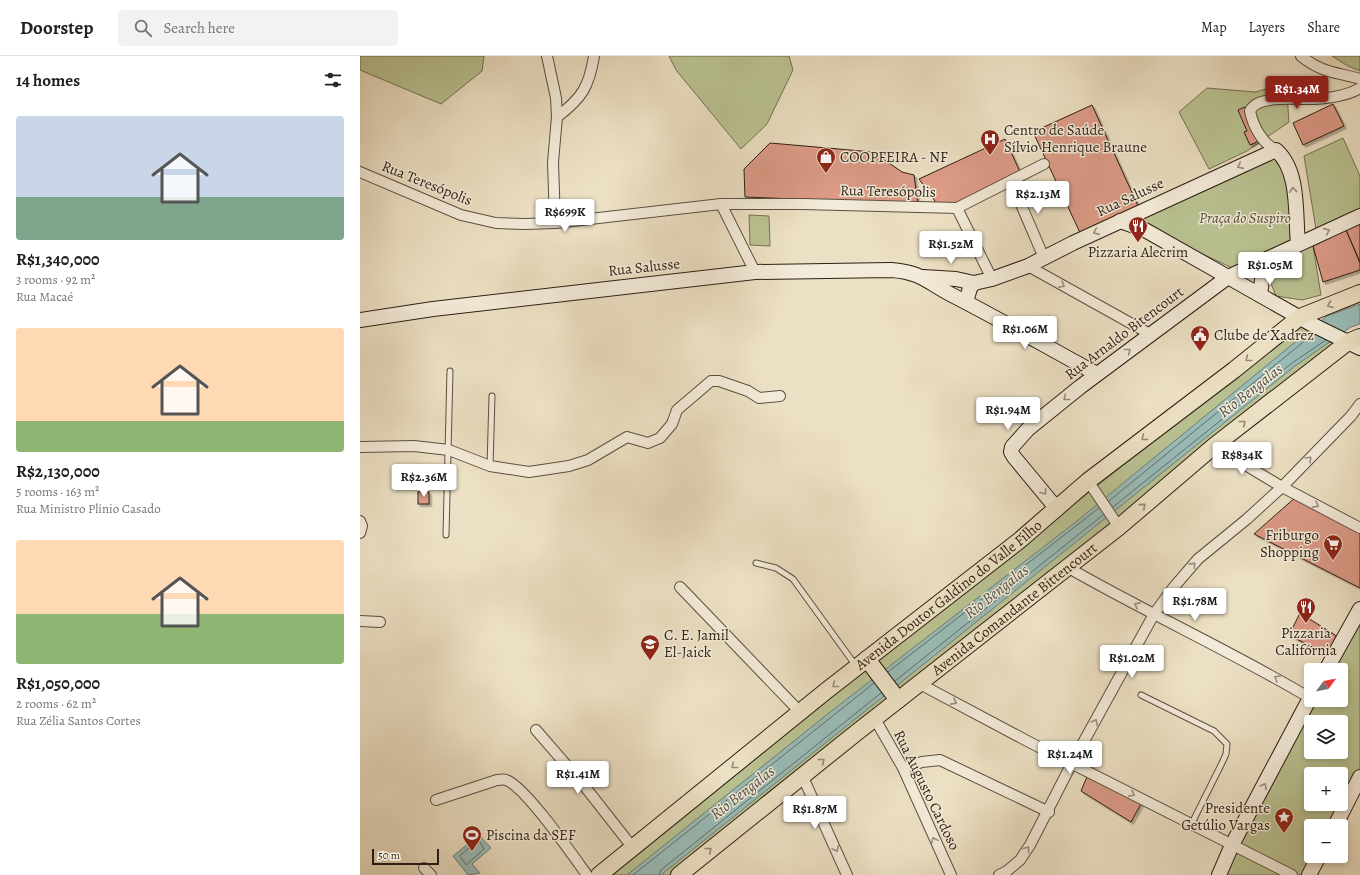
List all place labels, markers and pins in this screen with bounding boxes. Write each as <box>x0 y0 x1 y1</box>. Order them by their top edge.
pin: R$1.34M <box>1260 76 1334 110</box>
place label: Centro de Saúde Sílvio Henrique Braune <box>1004 120 1147 157</box>
hospital icon: Centro de Saúde Sílvio Henrique Braune <box>979 128 1001 156</box>
shop icon: COOPFEIRA - NF <box>815 146 837 174</box>
place label: COOPFEIRA - NF <box>840 147 948 167</box>
pin: R$2.13M <box>1001 181 1075 215</box>
pin: R$699K <box>532 199 598 233</box>
restaurant icon: Pizzaria Alecrim <box>1127 215 1149 243</box>
pin: R$1.52M <box>914 231 988 265</box>
place label: Pizzaria Alecrim <box>1088 242 1189 262</box>
pin: R$1.05M <box>1233 252 1307 286</box>
pin: R$1.06M <box>988 316 1062 350</box>
public building icon: Clube de Xadrez <box>1189 324 1211 352</box>
place label: Clube de Xadrez <box>1214 325 1314 345</box>
pin: R$1.94M <box>971 397 1045 431</box>
pin: R$834K <box>1209 442 1275 476</box>
pin: R$2.36M <box>387 464 461 498</box>
place label: Friburgo Shopping <box>1260 525 1319 562</box>
supermarket icon: Friburgo Shopping <box>1322 533 1344 561</box>
pin: R$1.78M <box>1158 588 1232 622</box>
restaurant icon: Pizzaria Califórnia <box>1295 596 1317 624</box>
place label: Pizzaria Califórnia <box>1275 623 1337 660</box>
place label: C. E. Jamil El-Jaick <box>664 625 729 662</box>
school or university icon: C. E. Jamil El-Jaick <box>639 633 661 661</box>
pin: R$1.02M <box>1095 645 1169 679</box>
pin: R$1.24M <box>1033 741 1107 775</box>
pin: R$1.41M <box>541 761 615 795</box>
pin: R$1.87M <box>778 796 852 830</box>
place label: Presidente Getúlio Vargas <box>1181 798 1270 835</box>
place icon: Presidente Getúlio Vargas <box>1273 806 1295 834</box>
sports icon: Piscina da SEF <box>461 824 483 852</box>
place label: Piscina da SEF <box>486 825 576 845</box>

